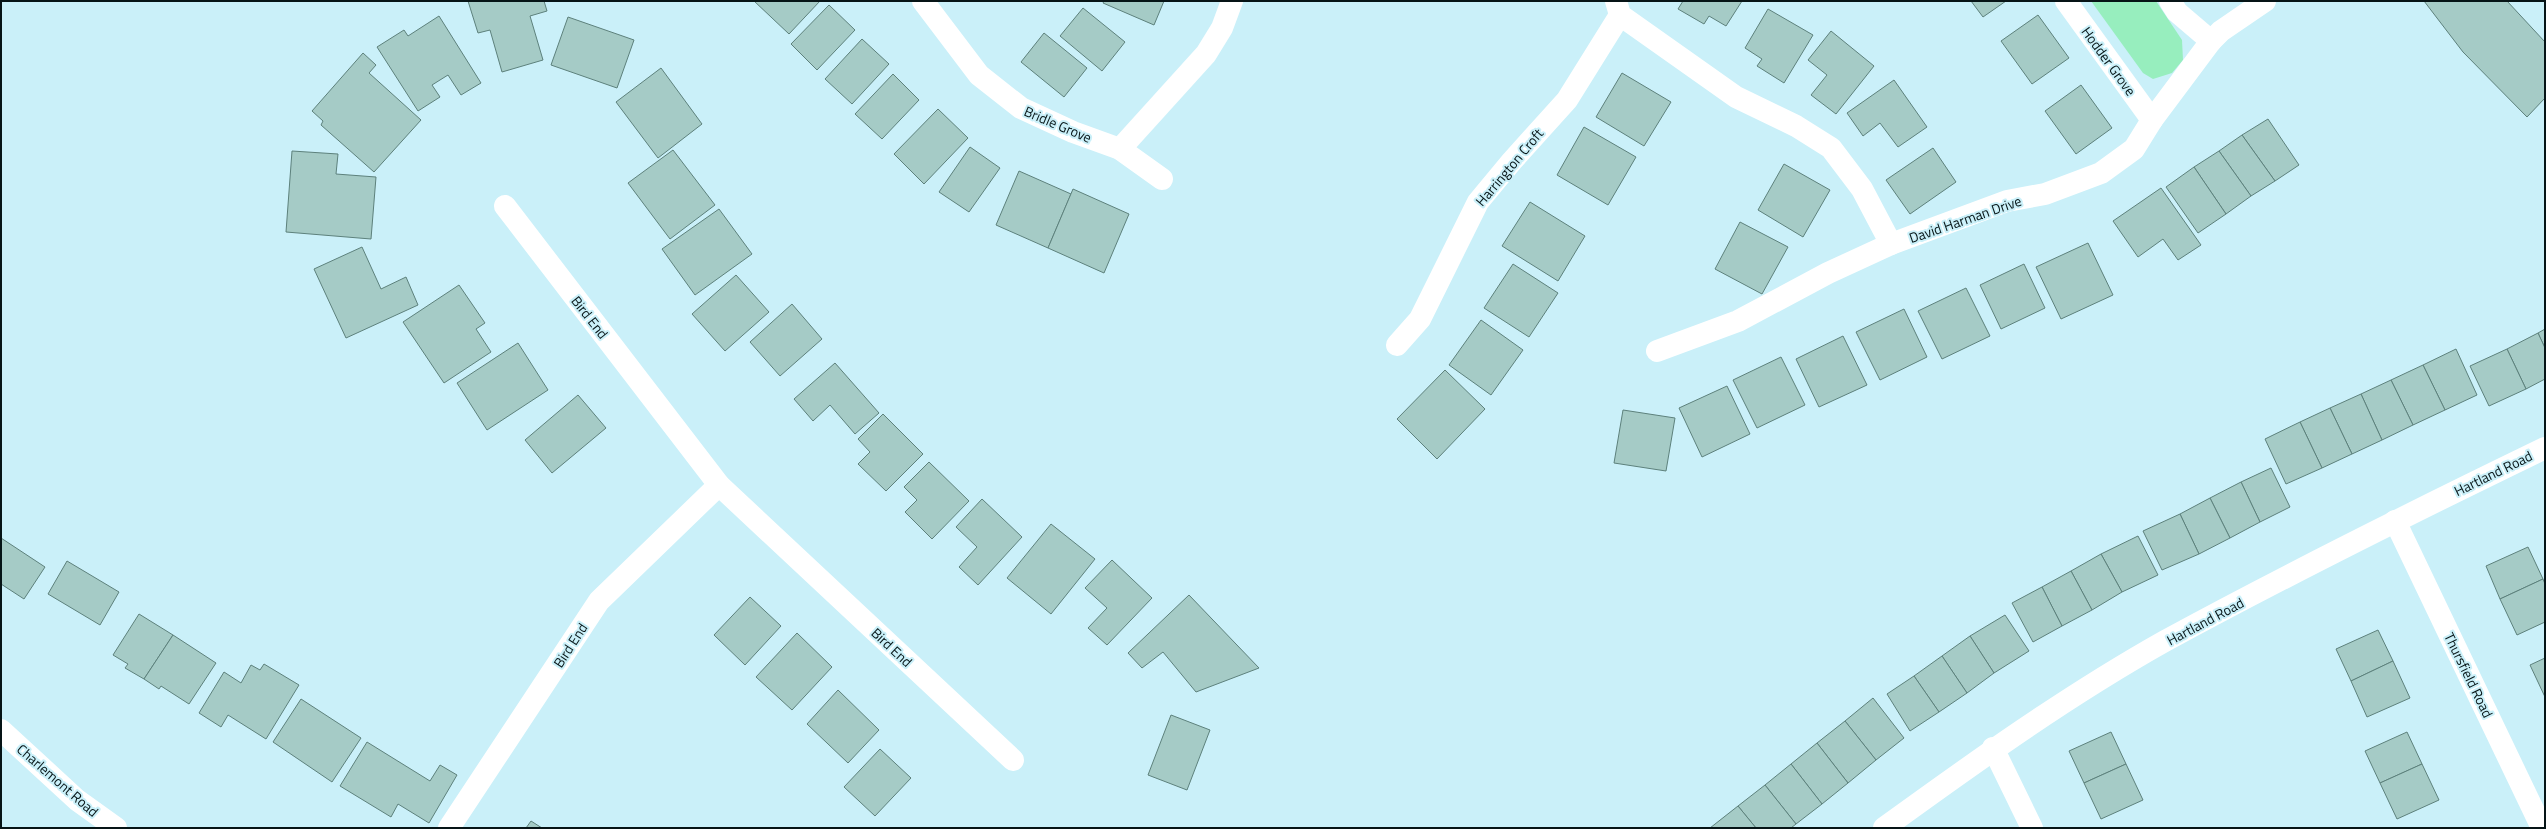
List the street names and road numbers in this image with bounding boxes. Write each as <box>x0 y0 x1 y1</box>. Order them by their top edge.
street label: Hodder Grove <box>2077 22 2141 100</box>
street label: Bridle Grove <box>1021 100 1095 148</box>
street label: Harrington Croft <box>1470 123 1548 211</box>
street label: David Harman Drive <box>1906 190 2024 248</box>
street label: Bird End <box>566 291 614 343</box>
street label: Hartland Road <box>2450 445 2536 501</box>
street label: Hartland Road <box>2163 592 2247 650</box>
street label: Bird End <box>548 619 592 671</box>
street label: Bird End <box>867 622 917 672</box>
street label: Thursfield Road <box>2439 629 2499 721</box>
street label: Charlemont Road <box>13 739 103 821</box>

